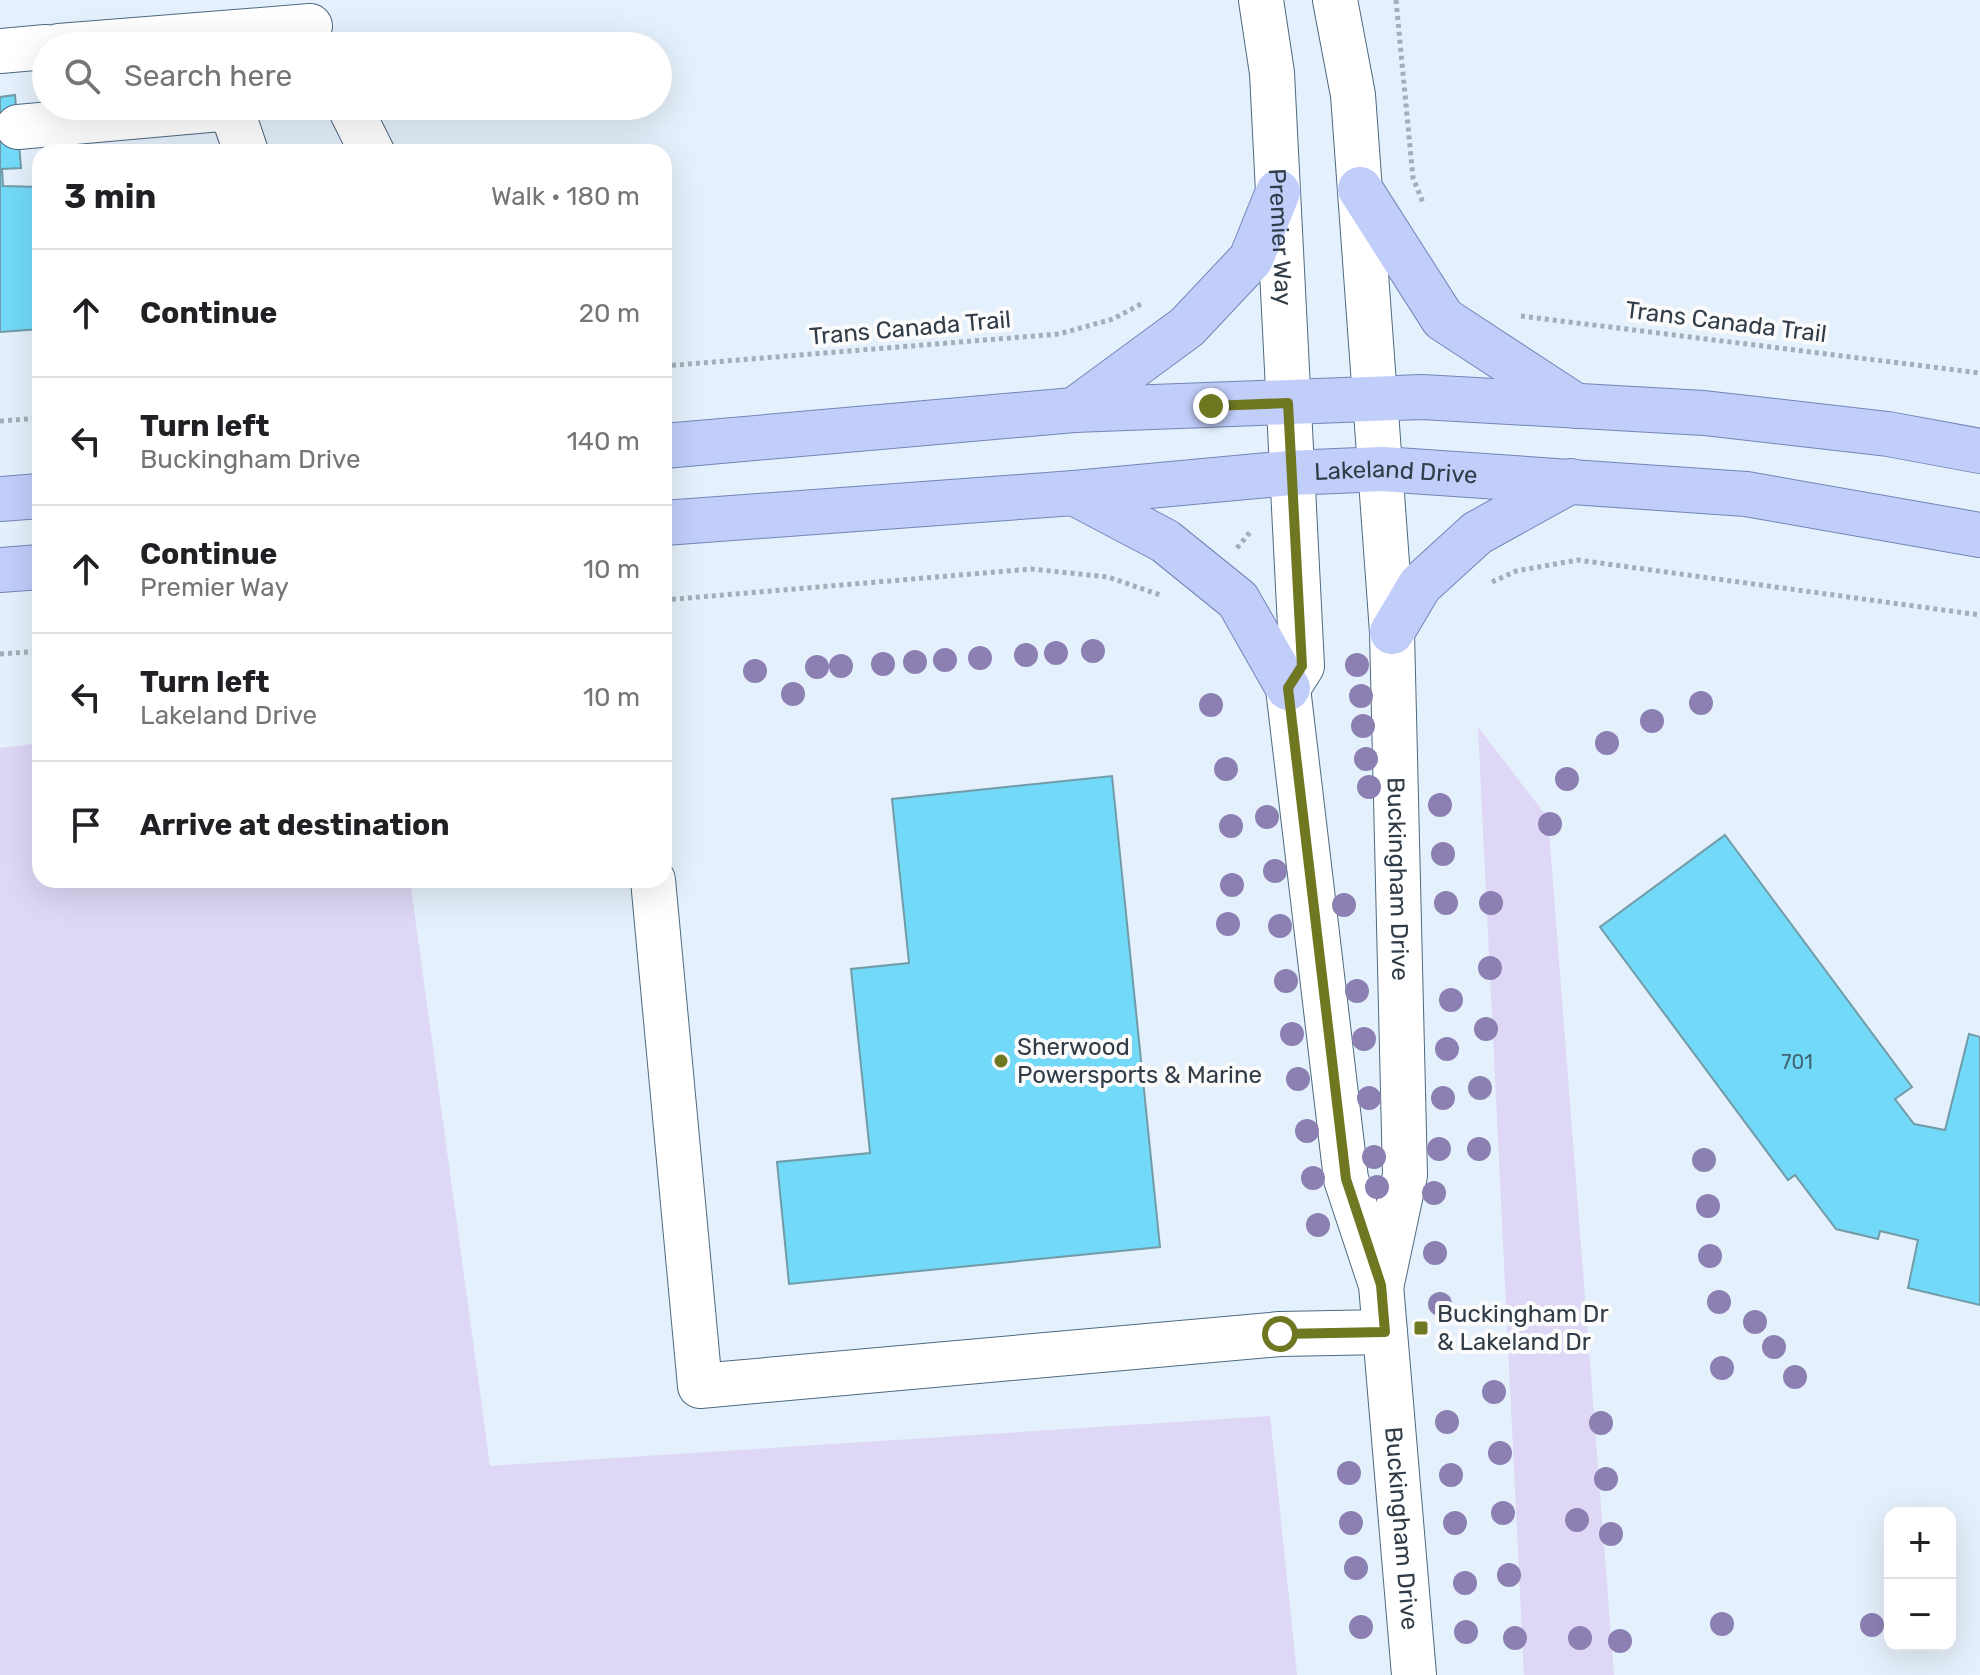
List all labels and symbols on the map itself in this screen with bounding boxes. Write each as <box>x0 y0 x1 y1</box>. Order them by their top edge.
street label: Premier Way <box>1263 168 1298 306</box>
street label: Trans Canada Trail <box>1624 296 1828 348</box>
street label: Trans Canada Trail <box>808 305 1012 351</box>
route end <box>1193 388 1229 424</box>
street label: Lakeland Drive <box>1314 455 1478 490</box>
street label: Buckingham Drive <box>1381 777 1414 981</box>
place label: Sherwood Powersports & Marine <box>1017 1033 1262 1089</box>
house number: 701 <box>1781 1050 1813 1074</box>
marker: Sherwood Powersports & Marine <box>992 1052 1010 1070</box>
place label: Buckingham Dr & Lakeland Dr <box>1437 1300 1609 1356</box>
route start <box>1262 1316 1298 1352</box>
marker: Buckingham Dr & Lakeland Dr <box>1412 1319 1430 1337</box>
street label: Buckingham Drive <box>1379 1426 1424 1631</box>

